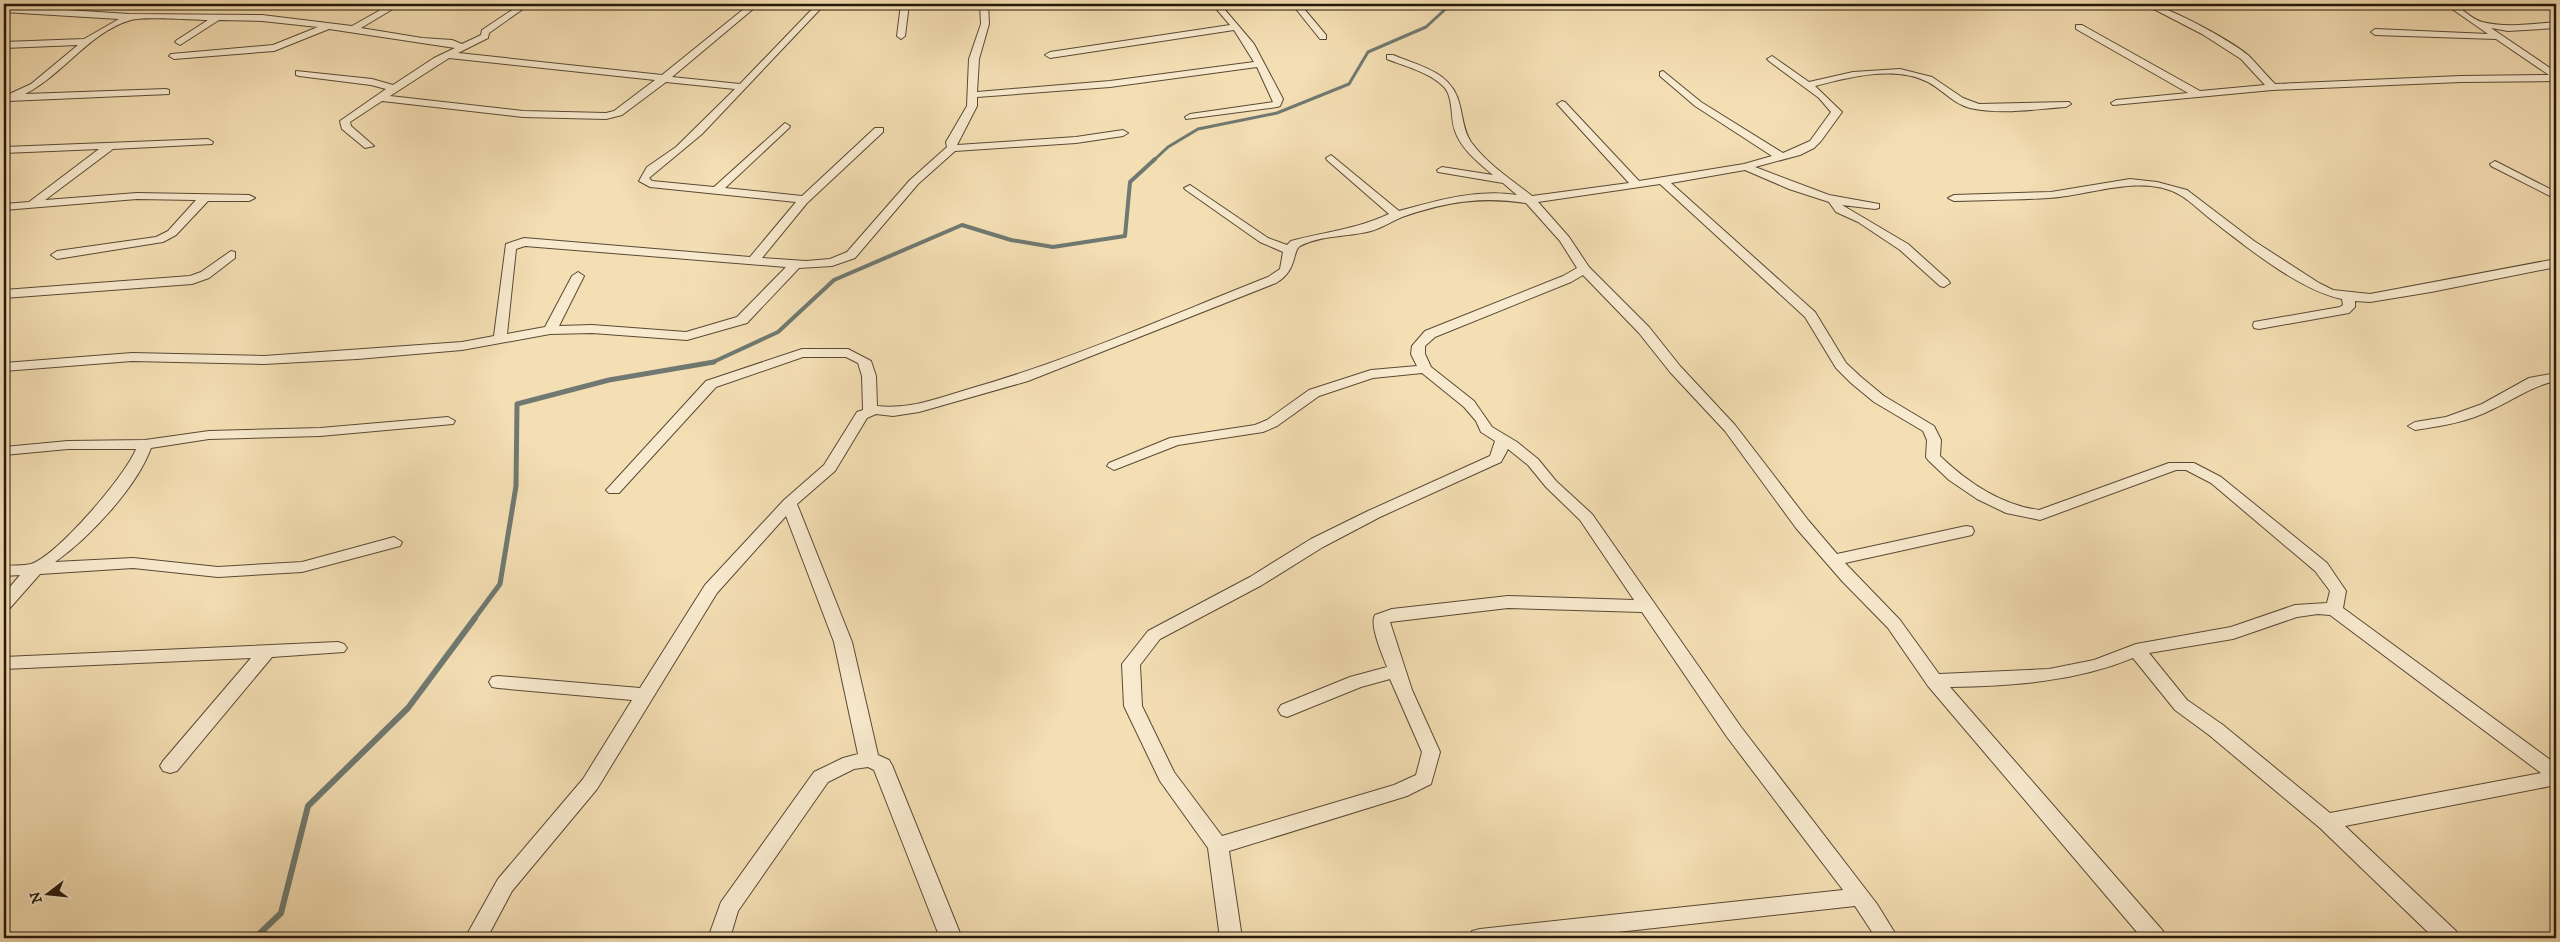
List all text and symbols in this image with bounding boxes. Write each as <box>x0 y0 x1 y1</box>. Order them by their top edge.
north arrow <box>22 870 72 920</box>
text: N <box>26 889 47 905</box>

